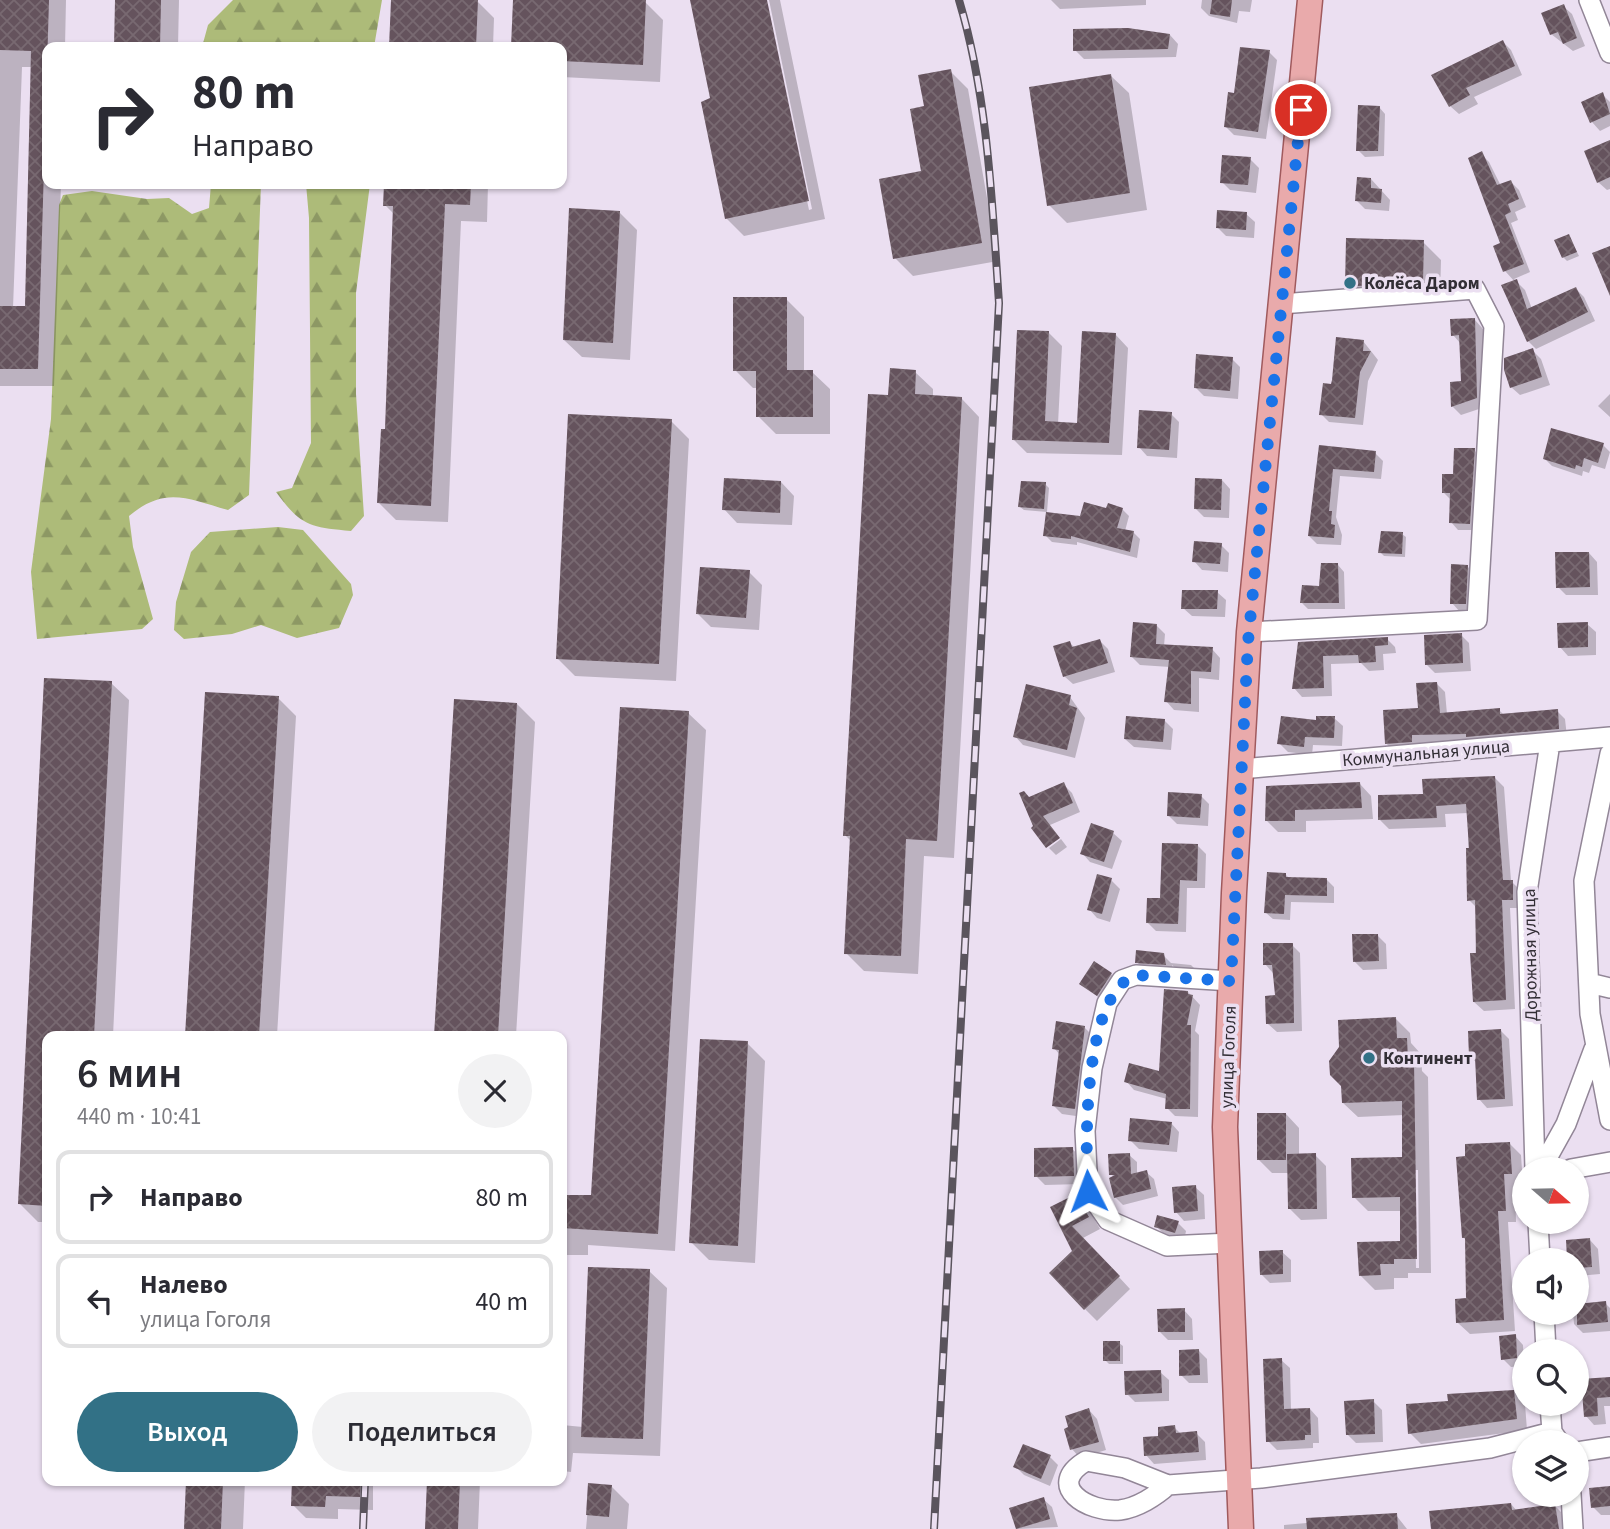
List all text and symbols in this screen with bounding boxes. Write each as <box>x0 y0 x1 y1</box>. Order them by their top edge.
text: 80 m <box>192 58 296 128</box>
icon: right <box>77 70 168 161</box>
pin <box>1271 80 1331 140</box>
icon: arrive <box>1282 91 1320 129</box>
text: Направо <box>192 123 314 169</box>
place label: Колёса Даром <box>1364 271 1480 296</box>
marker: Колёса Даром <box>1342 275 1358 291</box>
street label: Коммунальная улица <box>1341 734 1511 773</box>
street label: Дорожная улица <box>1517 888 1544 1022</box>
street label: улица Гоголя <box>1214 1005 1243 1109</box>
text: 6 мин <box>77 1044 182 1104</box>
place label: Континент <box>1383 1046 1473 1071</box>
marker: Континент <box>1361 1050 1377 1066</box>
button: close <box>458 1054 532 1128</box>
text: 440 m · 10:41 <box>77 1100 201 1133</box>
position arrow <box>1051 1154 1125 1228</box>
north arrow <box>1512 1157 1589 1234</box>
map controls <box>1512 1157 1589 1507</box>
icon: right <box>81 1178 119 1216</box>
text: Направо <box>140 1179 243 1216</box>
text: 80 m <box>475 1179 528 1216</box>
button: sound <box>1512 1248 1589 1325</box>
text: Налево <box>140 1266 228 1303</box>
icon: left <box>81 1282 119 1320</box>
text: 40 m <box>475 1283 528 1320</box>
text: улица Гоголя <box>140 1303 271 1336</box>
button: search <box>1512 1339 1589 1416</box>
button: Выход <box>77 1392 298 1472</box>
button: Поделиться <box>312 1392 532 1472</box>
button: layers <box>1512 1430 1589 1507</box>

